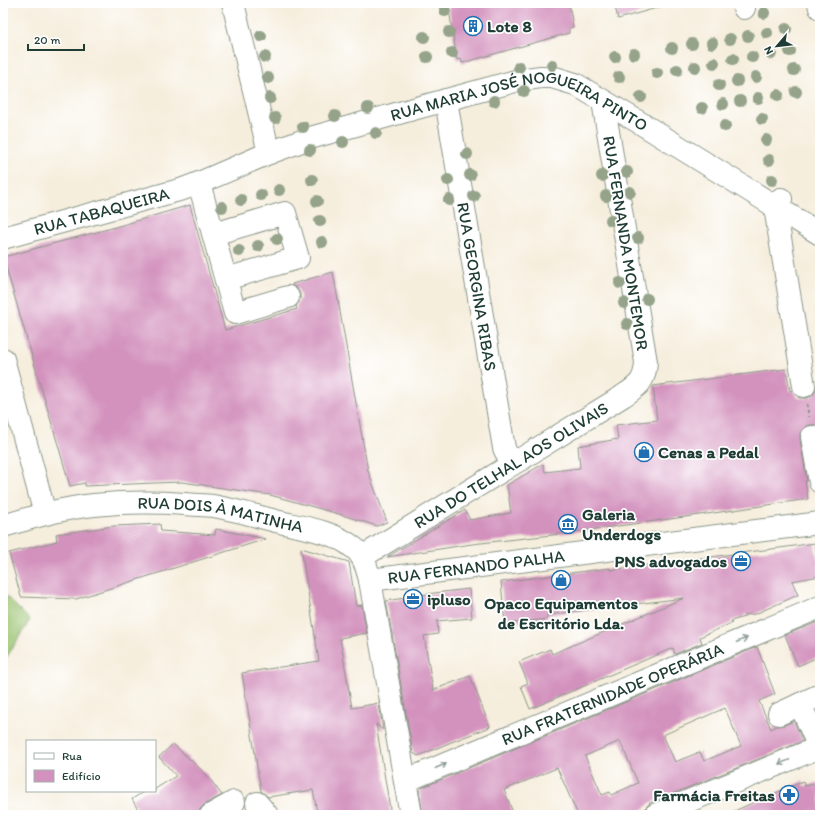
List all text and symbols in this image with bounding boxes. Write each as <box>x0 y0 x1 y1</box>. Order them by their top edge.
building icon: Lote 8 <box>462 15 484 37</box>
place label: Lote 8 <box>487 16 532 36</box>
scale bar <box>28 26 84 52</box>
north arrow <box>757 26 797 66</box>
text: 20 m <box>34 33 61 47</box>
text: N <box>761 44 776 57</box>
text: RUA MARIA JOSÉ NOGUEIRA PINTO <box>388 66 651 135</box>
street label: RUA MARIA JOSÉ NOGUEIRA PINTO <box>382 107 654 141</box>
street label: RUA FERNANDA MONTEMOR <box>599 134 653 352</box>
street label: RUA TABAQUEIRA <box>32 183 171 239</box>
street label: RUA GEORGINA RIBAS <box>453 201 501 372</box>
street label: RUA DO TELHAL AOS OLIVAIS <box>410 398 612 533</box>
shop icon: Cenas a Pedal <box>633 441 655 463</box>
place label: Cenas a Pedal <box>658 442 759 462</box>
street label: RUA DOIS À MATINHA <box>137 493 305 537</box>
place label: Galeria Underdogs <box>582 504 661 545</box>
museum icon: Galeria Underdogs <box>557 513 579 535</box>
street label: RUA FERNANDO PALHA <box>387 545 566 588</box>
office icon: PNS advogados <box>730 550 752 572</box>
place label: PNS advogados <box>614 551 727 572</box>
shop icon: Opaco Equipamentos de Escritório Lda. <box>550 569 572 591</box>
office icon: ipluso <box>402 588 424 610</box>
place label: ipluso <box>427 589 471 610</box>
place label: Opaco Equipamentos de Escritório Lda. <box>484 593 638 633</box>
one-way arrow <box>736 636 748 643</box>
street label: RUA FRATERNIDADE OPERÁRIA <box>499 639 726 749</box>
legend <box>26 740 156 792</box>
text: Rua <box>62 749 82 763</box>
one-way arrow <box>778 759 790 766</box>
one-way arrow <box>435 761 447 769</box>
text: Edifício <box>62 769 101 783</box>
pharmacy icon: Farmácia Freitas <box>778 784 800 806</box>
place label: Farmácia Freitas <box>653 785 775 805</box>

